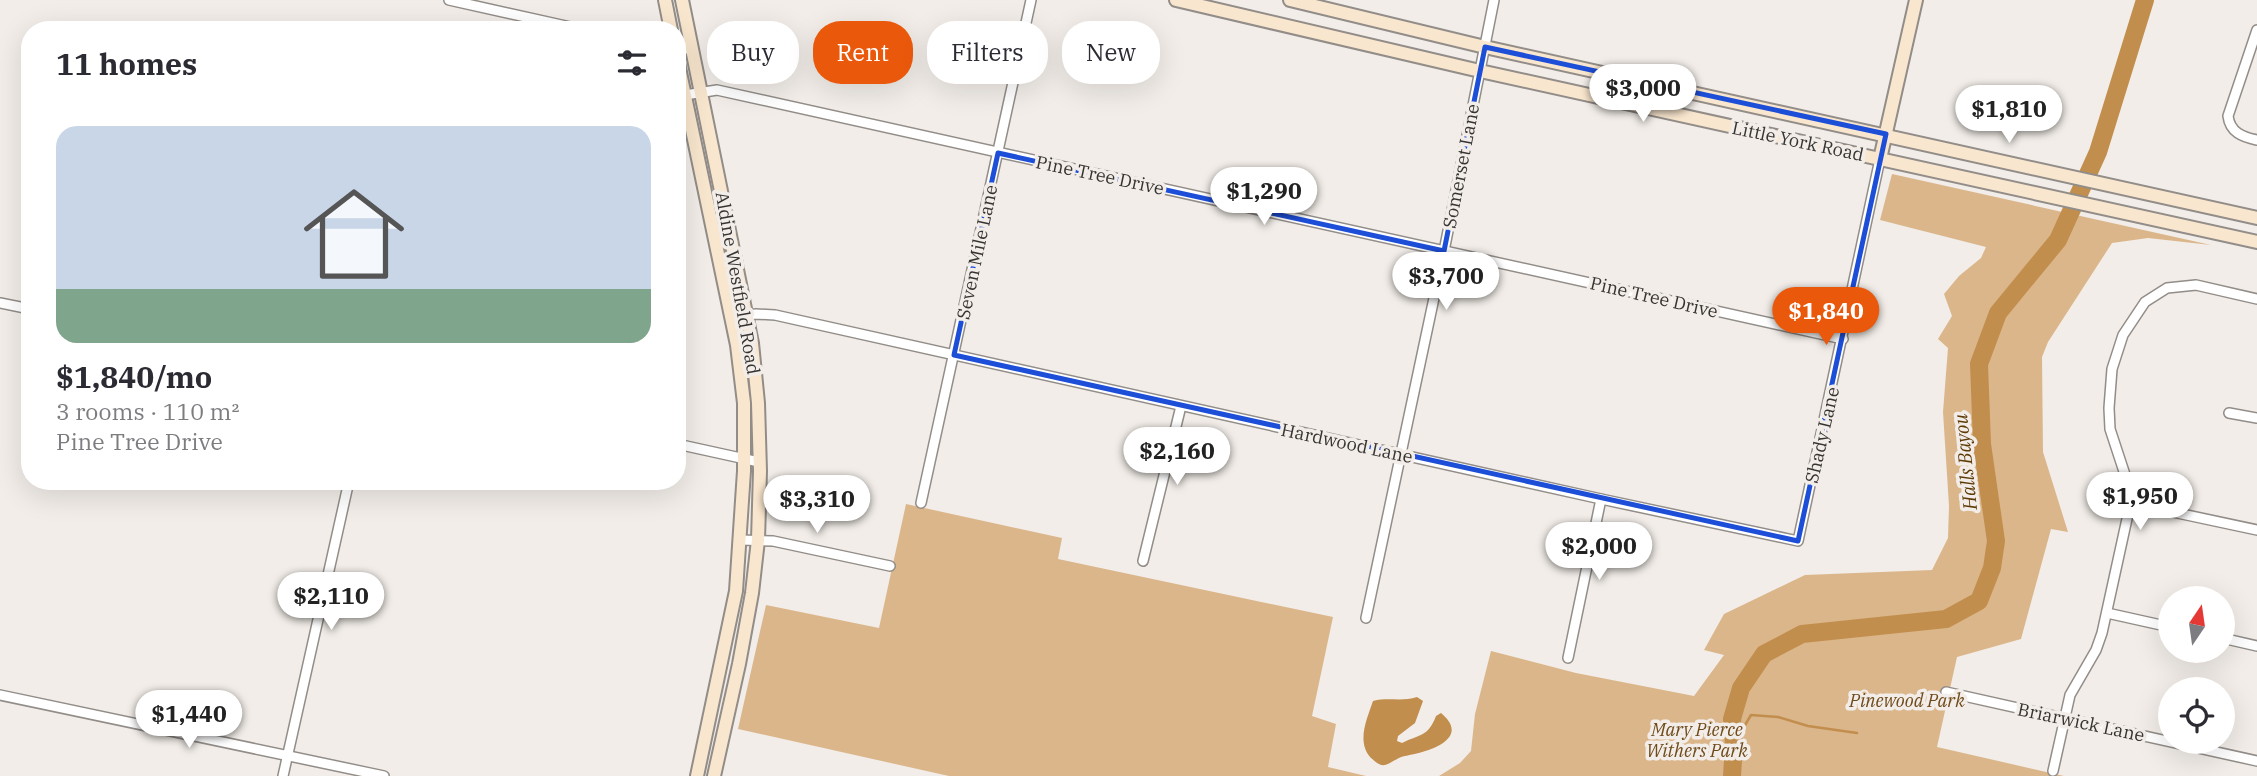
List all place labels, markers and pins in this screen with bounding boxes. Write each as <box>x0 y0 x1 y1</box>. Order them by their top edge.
pin: $3,000 <box>1586 64 1700 124</box>
pin: $1,810 <box>1952 86 2066 145</box>
pin: $1,290 <box>1207 168 1321 227</box>
pin: $3,700 <box>1389 252 1503 312</box>
pin: $1,840 <box>1769 288 1883 347</box>
pin: $2,160 <box>1120 428 1234 487</box>
pin: $1,950 <box>2083 472 2197 532</box>
pin: $3,310 <box>760 476 874 535</box>
pin: $2,000 <box>1542 522 1656 582</box>
pin: $2,110 <box>274 572 388 632</box>
pin: $1,440 <box>132 690 246 750</box>

